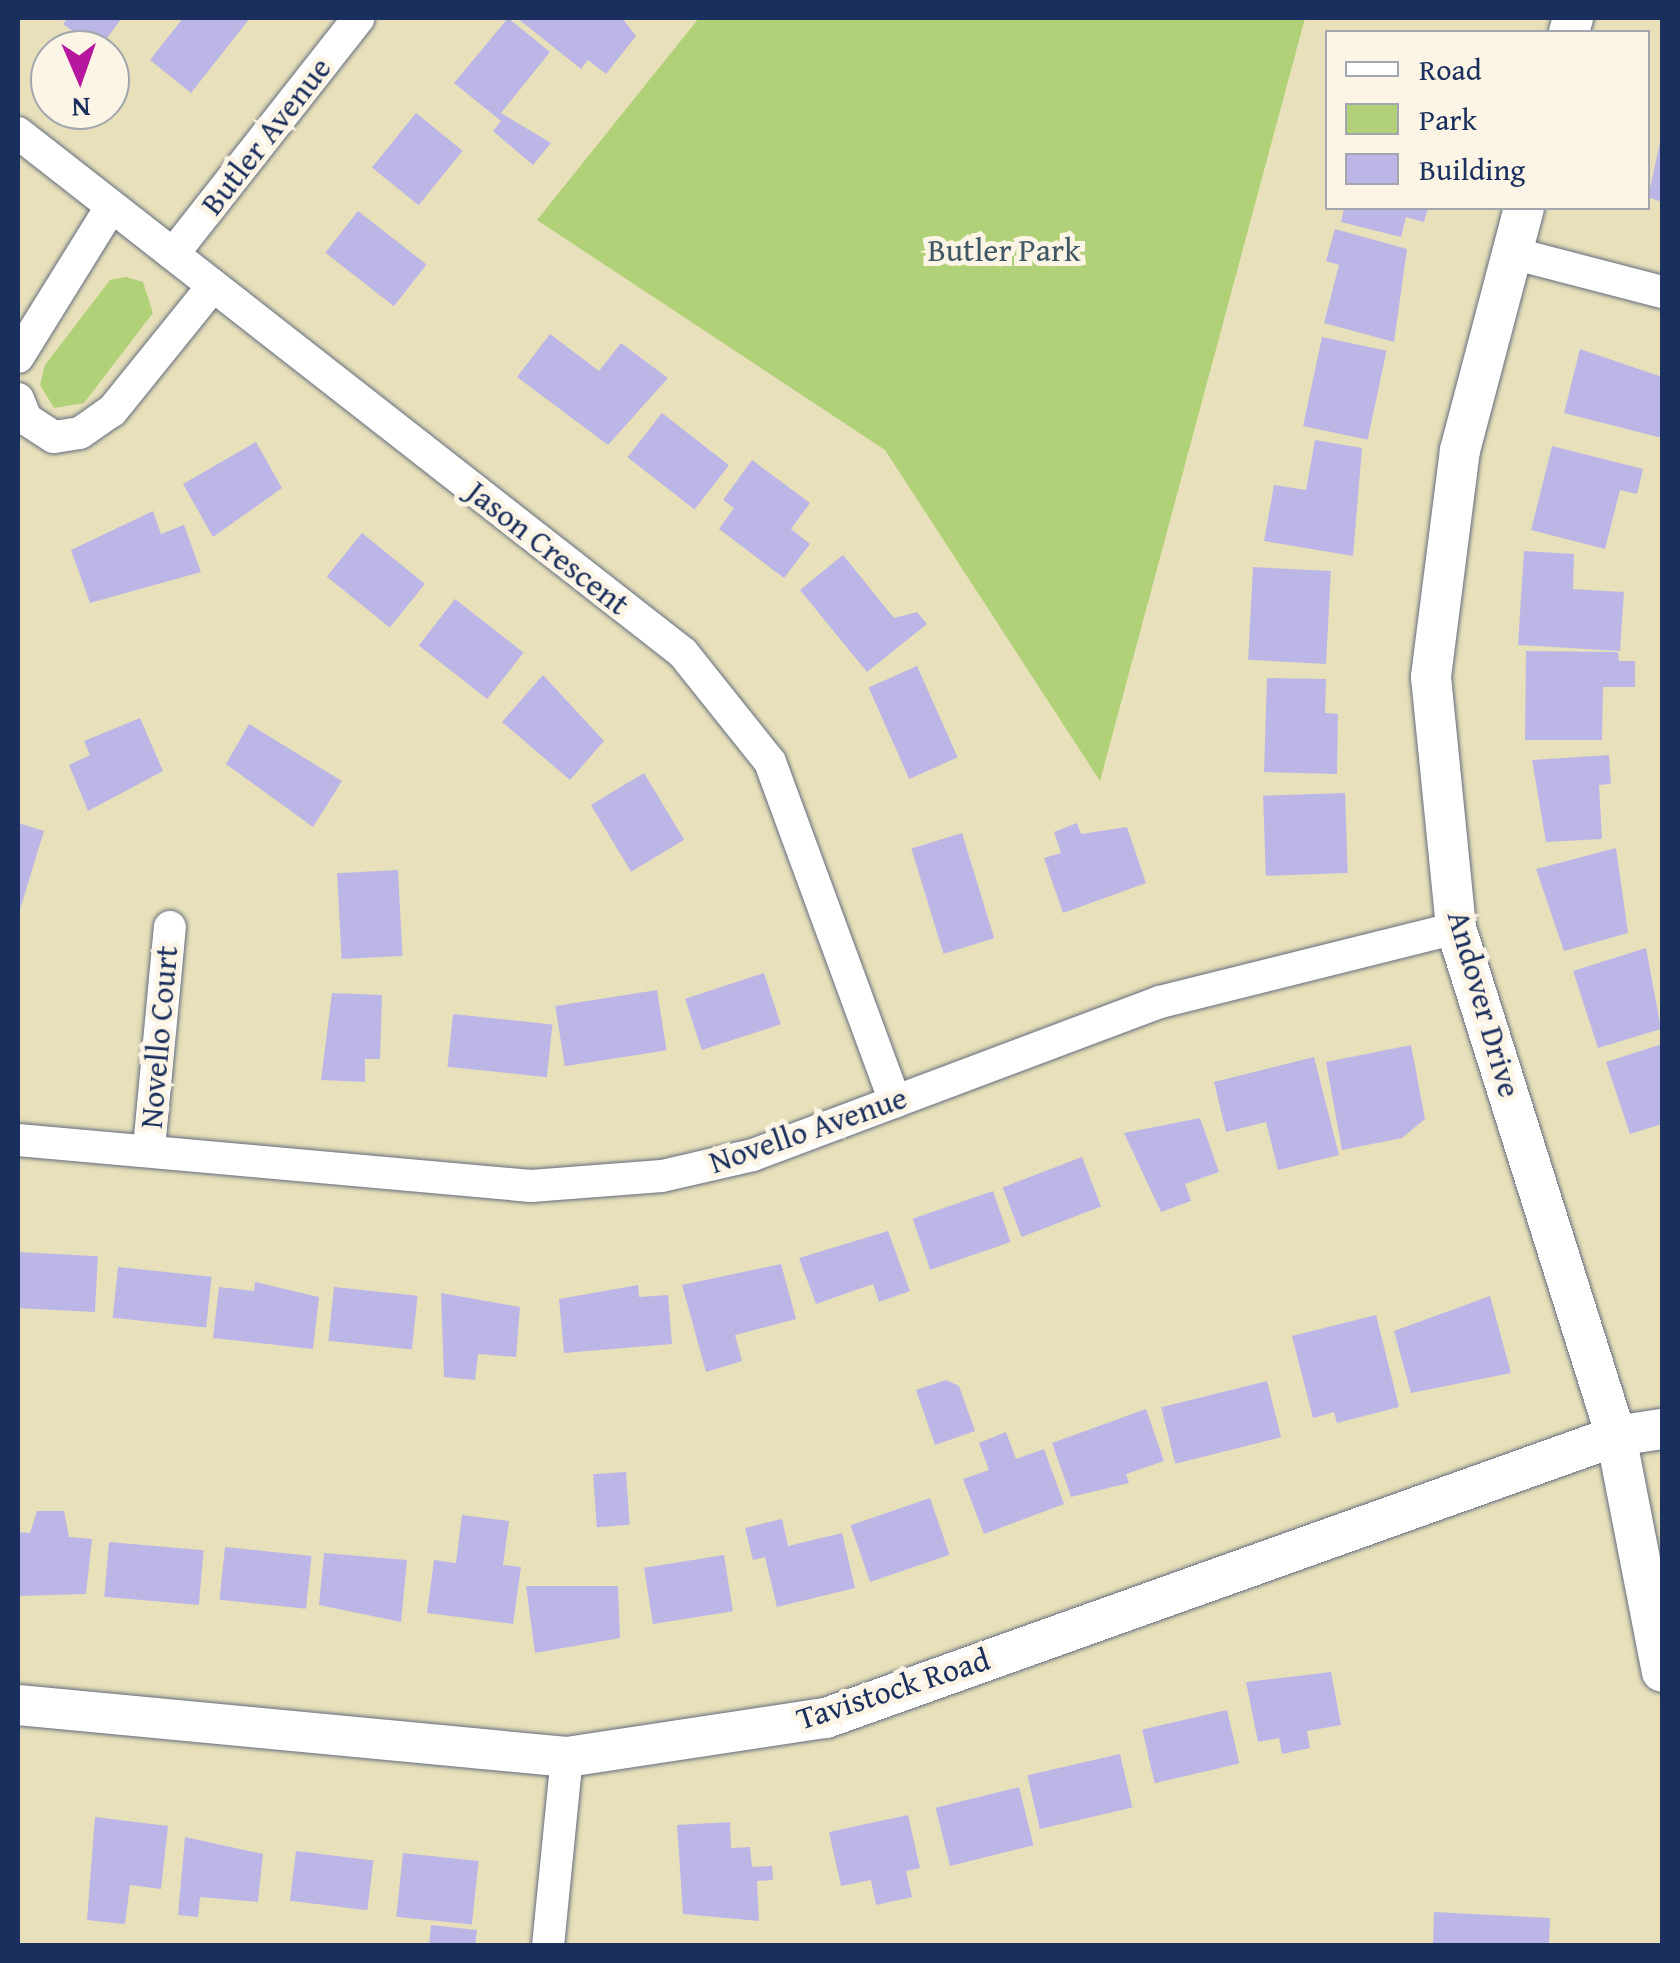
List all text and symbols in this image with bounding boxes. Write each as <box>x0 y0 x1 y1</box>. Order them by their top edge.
north arrow <box>30 30 130 130</box>
legend <box>1325 30 1650 210</box>
text: Road <box>1419 47 1482 91</box>
street label: Butler Avenue <box>193 50 339 222</box>
text: N <box>71 88 91 129</box>
text: Park <box>1419 97 1477 141</box>
text: Building <box>1419 147 1525 191</box>
park label: Butler Park <box>928 231 1080 269</box>
street label: Jason Crescent <box>459 473 637 623</box>
street label: Andover Drive <box>1439 906 1529 1102</box>
street label: Novello Court <box>132 944 186 1130</box>
street label: Novello Avenue <box>704 1078 912 1182</box>
street label: Tavistock Road <box>792 1640 994 1738</box>

